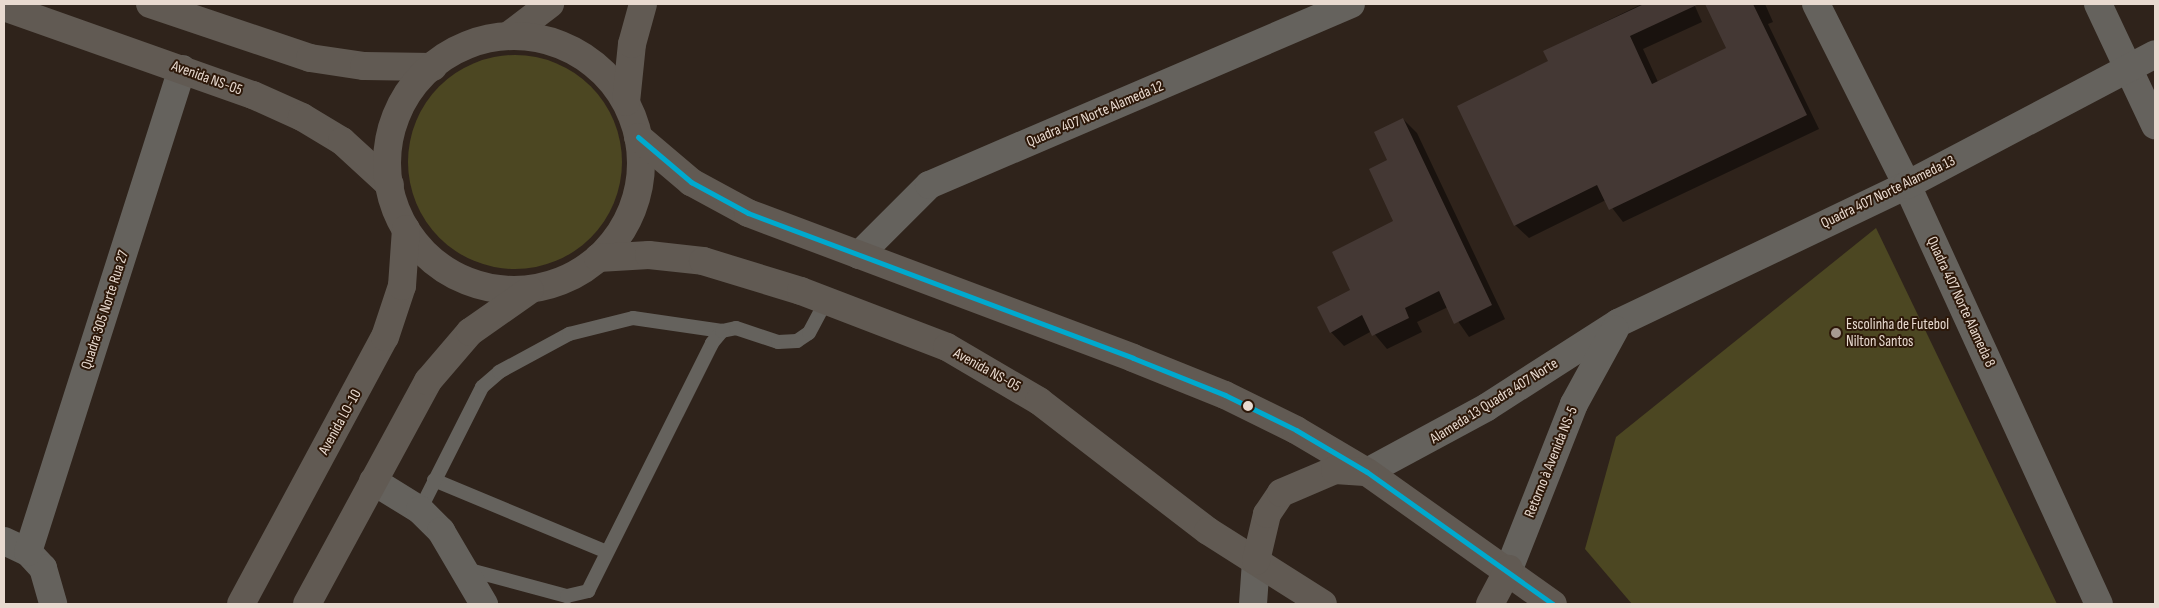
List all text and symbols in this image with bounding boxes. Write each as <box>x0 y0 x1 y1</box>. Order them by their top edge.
street label: Avenida NS-05 <box>169 57 245 99</box>
street label: Quadra 407 Norte Alameda 12 <box>1024 77 1166 151</box>
street label: Quadra 407 Norte Alameda 13 <box>1818 152 1958 232</box>
street label: Quadra 407 Norte Alameda 8 <box>1923 234 1999 370</box>
street label: Quadra 305 Norte Rua 27 <box>77 248 133 372</box>
place label: Escolinha de Futebol Nilton Santos <box>1846 315 1949 350</box>
marker: Escolinha de Futebol Nilton Santos <box>1830 327 1842 339</box>
street label: Avenida NS-05 <box>950 344 1024 396</box>
street label: Alameda 13 Quadra 407 Norte <box>1427 354 1561 448</box>
street label: Avenida LO-10 <box>315 386 365 458</box>
unlabelled marker <box>1243 401 1253 411</box>
street label: Retorno à Avenida NS-5 <box>1521 404 1581 520</box>

